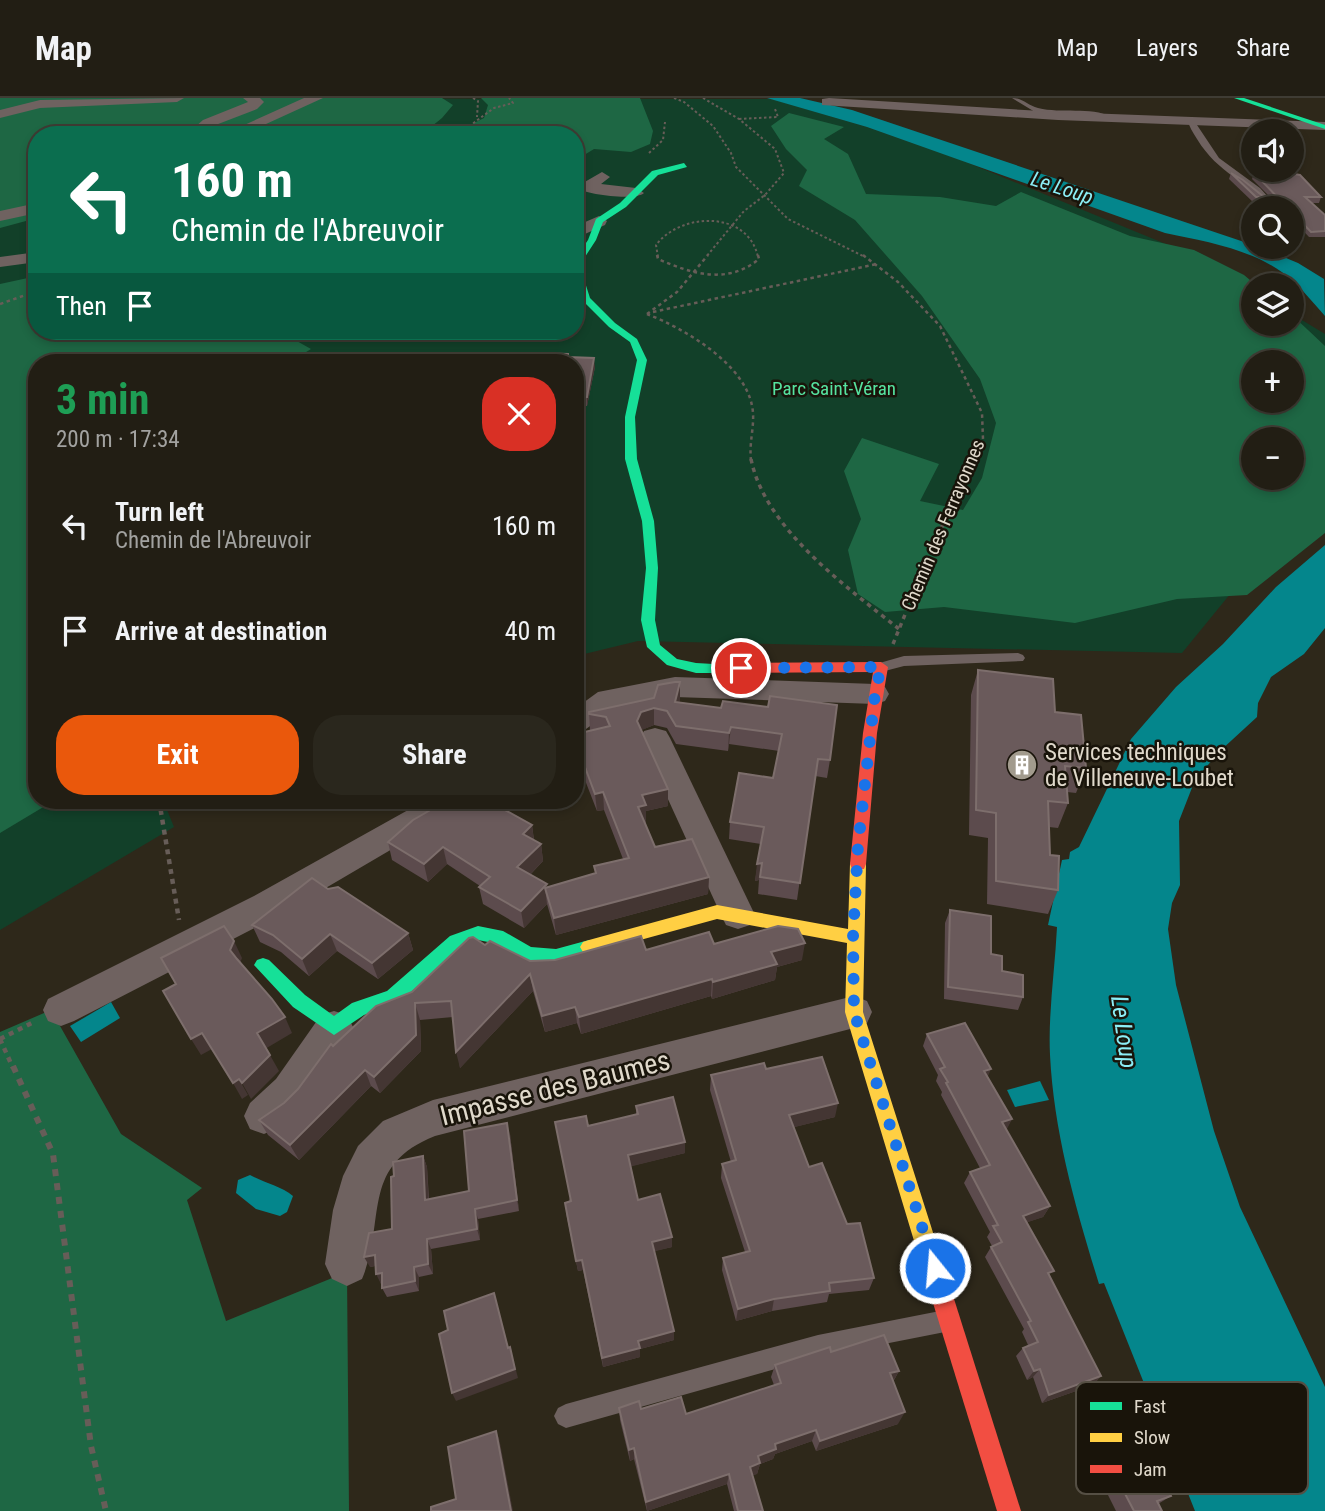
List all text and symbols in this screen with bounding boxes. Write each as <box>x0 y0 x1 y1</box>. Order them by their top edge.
text: Map <box>35 29 92 68</box>
text: Map <box>1057 34 1098 62</box>
text: Layers <box>1136 34 1198 62</box>
text: Share <box>1236 34 1290 62</box>
map controls <box>1241 119 1304 490</box>
button: sound <box>1241 119 1304 182</box>
text: 160 m <box>171 152 293 209</box>
icon: left <box>56 154 147 245</box>
water label: Le Loup <box>1028 167 1096 209</box>
button: search <box>1241 196 1304 259</box>
text: Chemin de l'Abreuvoir <box>171 211 444 249</box>
button: layers <box>1241 273 1304 336</box>
icon: arrive <box>121 287 159 325</box>
text: Then <box>56 291 107 321</box>
button: + <box>1241 350 1304 413</box>
text: 3 min <box>56 375 149 424</box>
button: close <box>482 377 556 451</box>
park label: Parc Saint-Véran <box>772 377 896 400</box>
text: 200 m · 17:34 <box>56 426 180 453</box>
button: − <box>1241 427 1304 490</box>
street label: Chemin des Ferrayonnes <box>897 436 989 614</box>
text: Turn left <box>115 497 204 527</box>
icon: left <box>56 507 94 545</box>
text: 160 m <box>492 511 556 541</box>
text: Chemin de l'Abreuvoir <box>115 527 311 554</box>
icon: arrive <box>56 612 94 650</box>
text: Arrive at destination <box>115 616 327 646</box>
text: 40 m <box>505 616 556 646</box>
pin <box>711 638 771 698</box>
icon: arrive <box>722 649 760 687</box>
button: Exit <box>56 715 299 795</box>
button: Share <box>313 715 556 795</box>
place label: Services techniques de Villeneuve-Loubet <box>1045 739 1234 792</box>
building icon: Services techniques de Villeneuve-Loubet <box>1005 748 1039 782</box>
water label: Le Loup <box>1105 994 1143 1070</box>
street label: Impasse des Baumes <box>437 1043 673 1133</box>
position arrow <box>898 1231 972 1305</box>
legend <box>1076 1382 1308 1494</box>
text: Fast <box>1134 1395 1166 1418</box>
text: Slow <box>1134 1426 1170 1449</box>
text: Jam <box>1134 1458 1167 1481</box>

